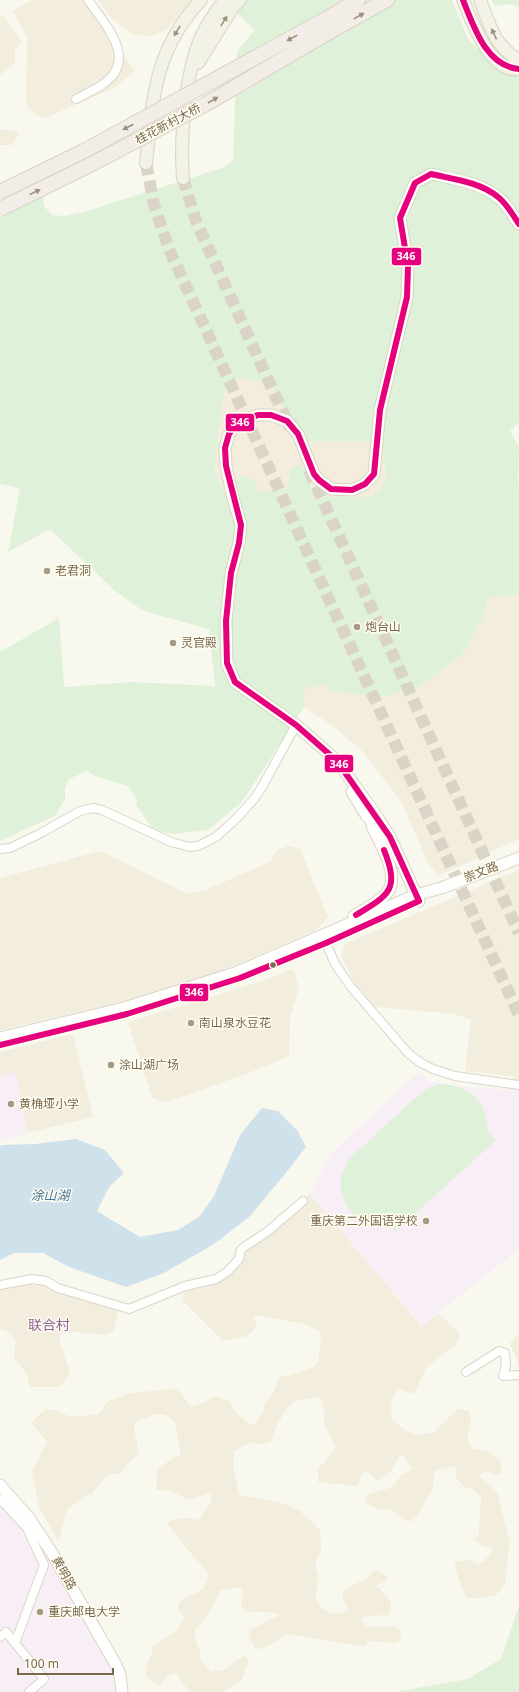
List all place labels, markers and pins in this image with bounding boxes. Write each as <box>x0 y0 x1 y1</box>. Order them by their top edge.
place label: 老君洞 <box>55 562 91 579</box>
marker: 老君洞 <box>42 566 52 576</box>
place label: 炮台山 <box>365 618 401 635</box>
marker: 炮台山 <box>352 622 362 632</box>
place label: 灵官殿 <box>181 634 217 651</box>
marker: 灵官殿 <box>168 638 178 648</box>
unlabelled marker <box>268 960 278 970</box>
place label: 南山泉水豆花 <box>199 1014 271 1031</box>
marker: 南山泉水豆花 <box>186 1018 196 1028</box>
place label: 涂山湖广场 <box>119 1056 179 1073</box>
marker: 涂山湖广场 <box>106 1060 116 1070</box>
place label: 黄桷垭小学 <box>19 1095 79 1112</box>
marker: 黄桷垭小学 <box>6 1099 16 1109</box>
place label: 重庆第二外国语学校 <box>310 1212 418 1229</box>
marker: 重庆第二外国语学校 <box>421 1216 431 1226</box>
place label: 重庆邮电大学 <box>48 1603 120 1620</box>
marker: 重庆邮电大学 <box>35 1607 45 1617</box>

